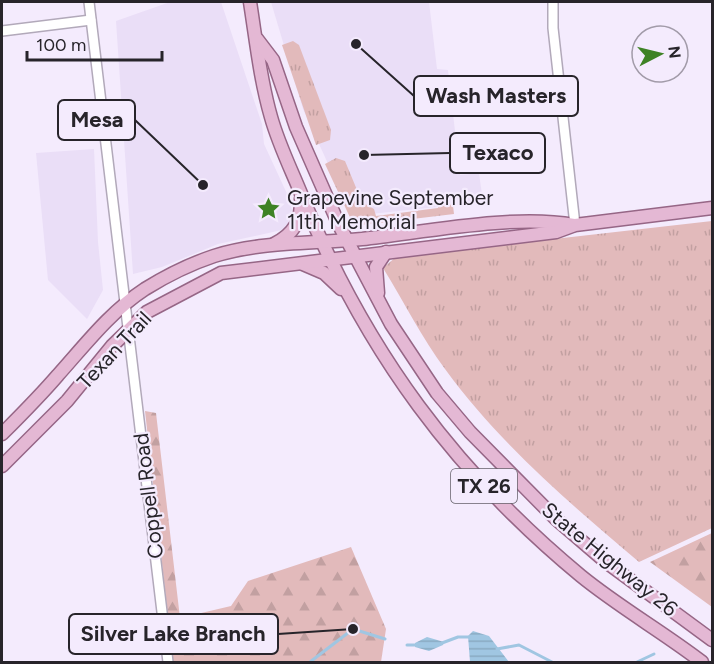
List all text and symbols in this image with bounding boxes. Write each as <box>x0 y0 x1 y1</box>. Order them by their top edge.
scale bar <box>27 24 162 62</box>
north arrow <box>630 24 690 84</box>
text: 100 m <box>36 34 86 56</box>
text: N <box>664 45 685 60</box>
callout: Wash Masters <box>414 76 578 116</box>
text: Wash Masters <box>426 82 566 109</box>
callout: Mesa <box>58 100 135 140</box>
text: Mesa <box>70 106 124 133</box>
callout: Texaco <box>450 133 545 173</box>
text: Texaco <box>462 139 534 166</box>
place label: Grapevine September 11th Memorial <box>287 185 493 234</box>
place icon: Grapevine September 11th Memorial <box>256 196 282 222</box>
street label: Texan Trail <box>72 306 156 394</box>
street label: Coppell Road <box>128 432 168 560</box>
road number: TX 26 <box>451 469 517 503</box>
street label: State Highway 26 <box>537 497 683 621</box>
callout: Silver Lake Branch <box>69 614 278 654</box>
text: Silver Lake Branch <box>81 620 265 647</box>

